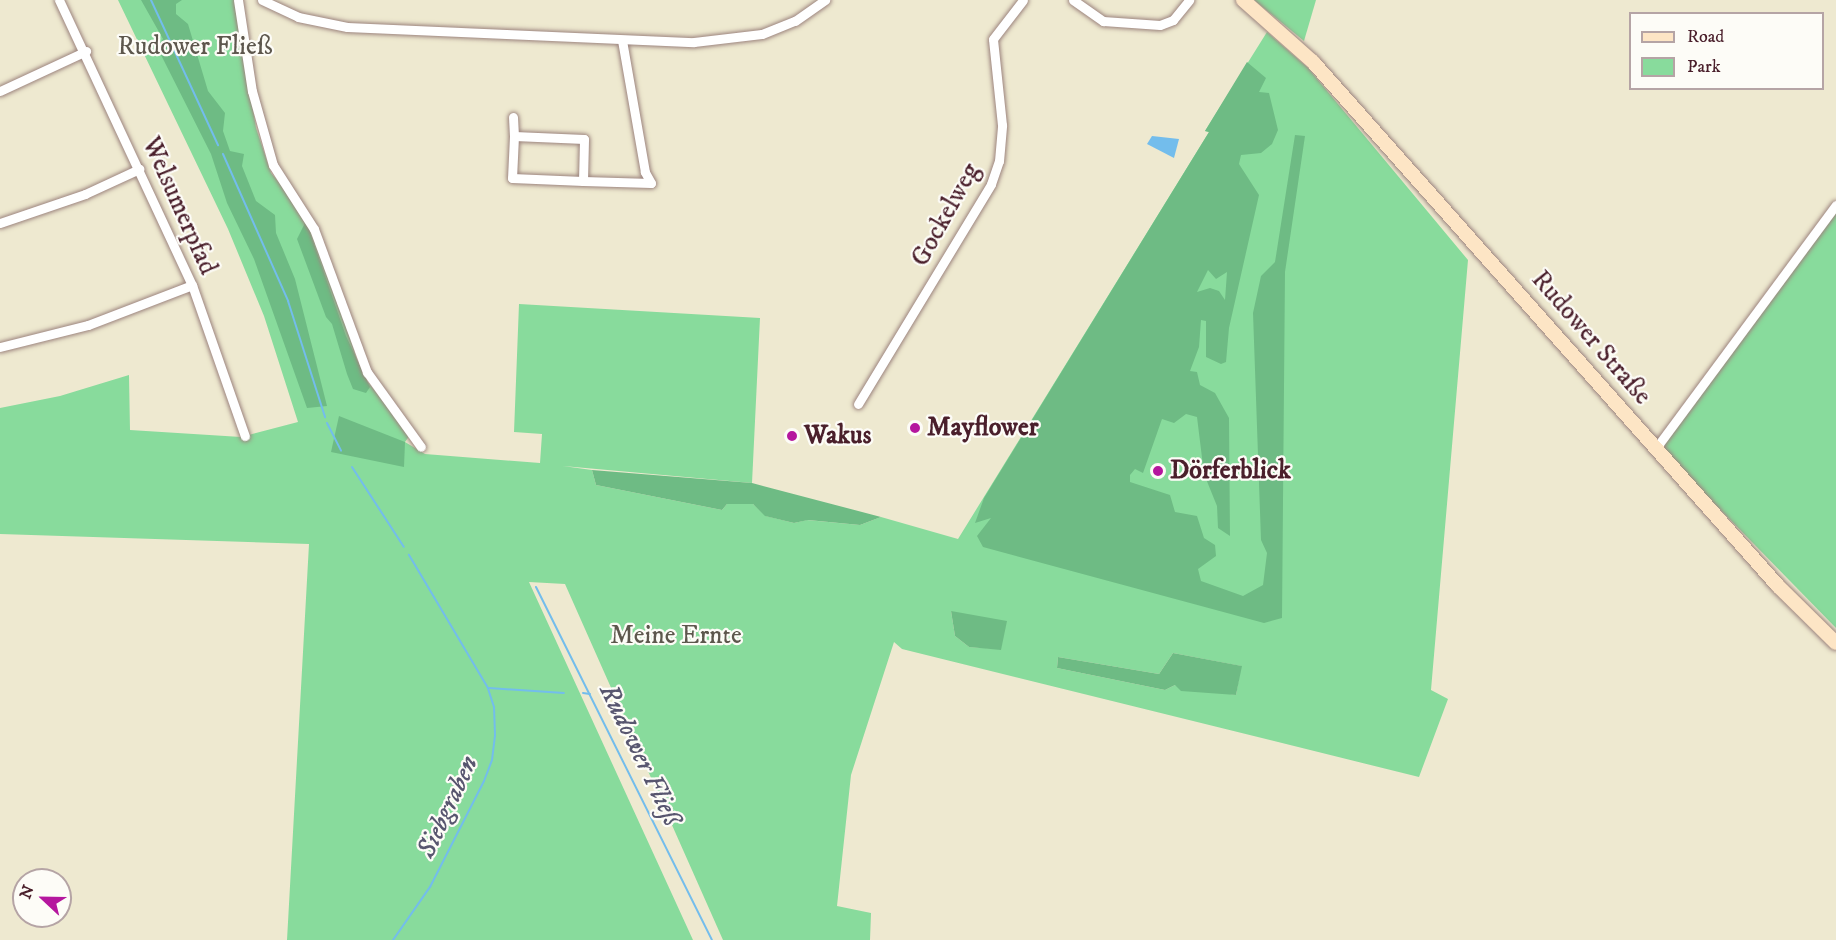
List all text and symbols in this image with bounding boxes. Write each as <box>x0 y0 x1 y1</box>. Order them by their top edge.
legend <box>1629 12 1824 90</box>
text: Road <box>1687 26 1724 48</box>
park label: Rudower Fließ <box>118 31 272 63</box>
text: Park <box>1687 56 1721 78</box>
street label: Welsumerpfad <box>135 132 223 280</box>
street label: Gockelweg <box>905 158 987 272</box>
street label: Rudower Straße <box>1524 265 1658 411</box>
place label: Mayflower <box>927 412 1038 444</box>
place label: Wakus <box>804 420 871 452</box>
marker: Mayflower <box>908 421 922 435</box>
marker: Wakus <box>785 429 799 443</box>
place label: Dörferblick <box>1170 455 1291 487</box>
marker: Dörferblick <box>1151 464 1165 478</box>
park label: Meine Ernte <box>610 620 742 652</box>
water label: Rudower Fließ <box>592 679 688 831</box>
water label: Siebgraben <box>410 751 486 863</box>
north arrow <box>12 868 72 928</box>
text: N <box>15 882 39 902</box>

